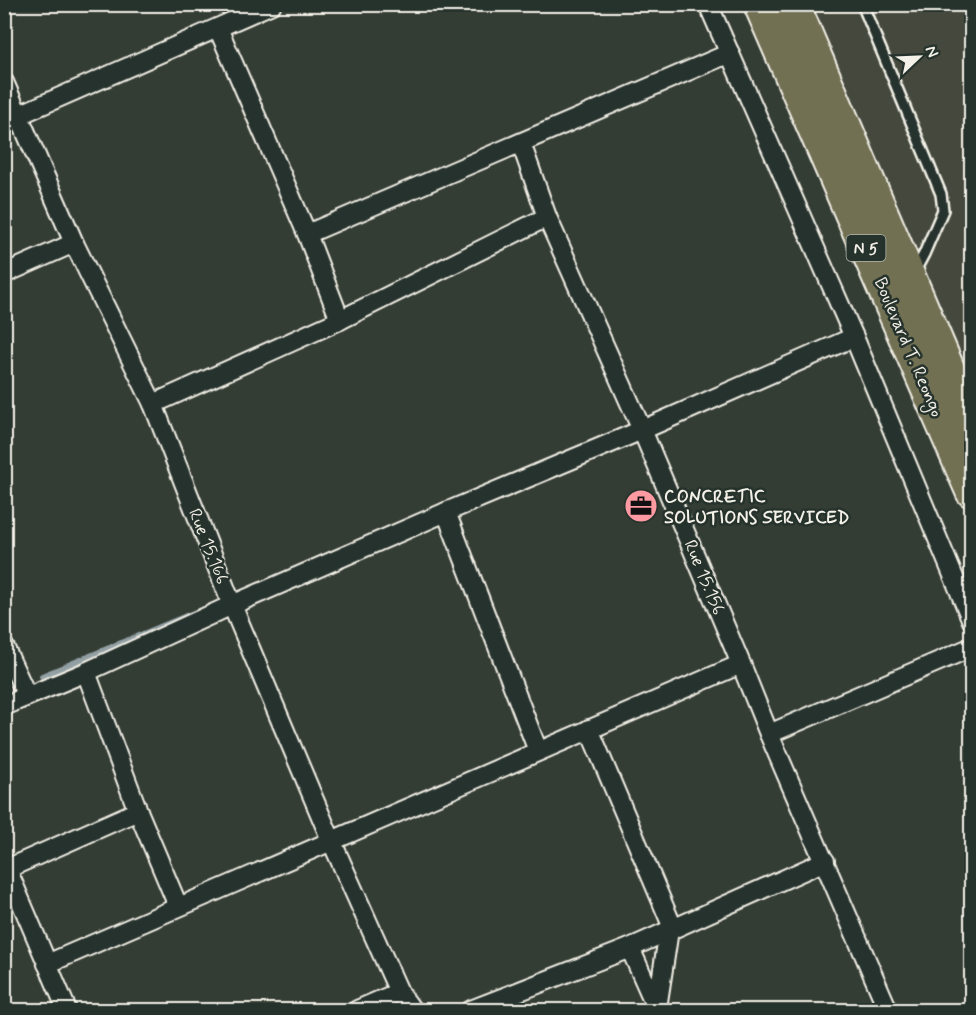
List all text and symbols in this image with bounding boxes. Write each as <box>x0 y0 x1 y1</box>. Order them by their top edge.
north arrow <box>889 27 949 87</box>
text: N <box>920 43 943 61</box>
road number: N 5 <box>846 235 886 261</box>
street label: Boulevard T. Reongo <box>867 274 948 421</box>
place label: CONCRETIC SOLUTIONS SERVICED <box>664 485 849 530</box>
office icon: CONCRETIC SOLUTIONS SERVICED <box>623 488 659 524</box>
street label: Rue 15.166 <box>182 505 234 588</box>
street label: Rue 15.156 <box>678 536 731 618</box>

